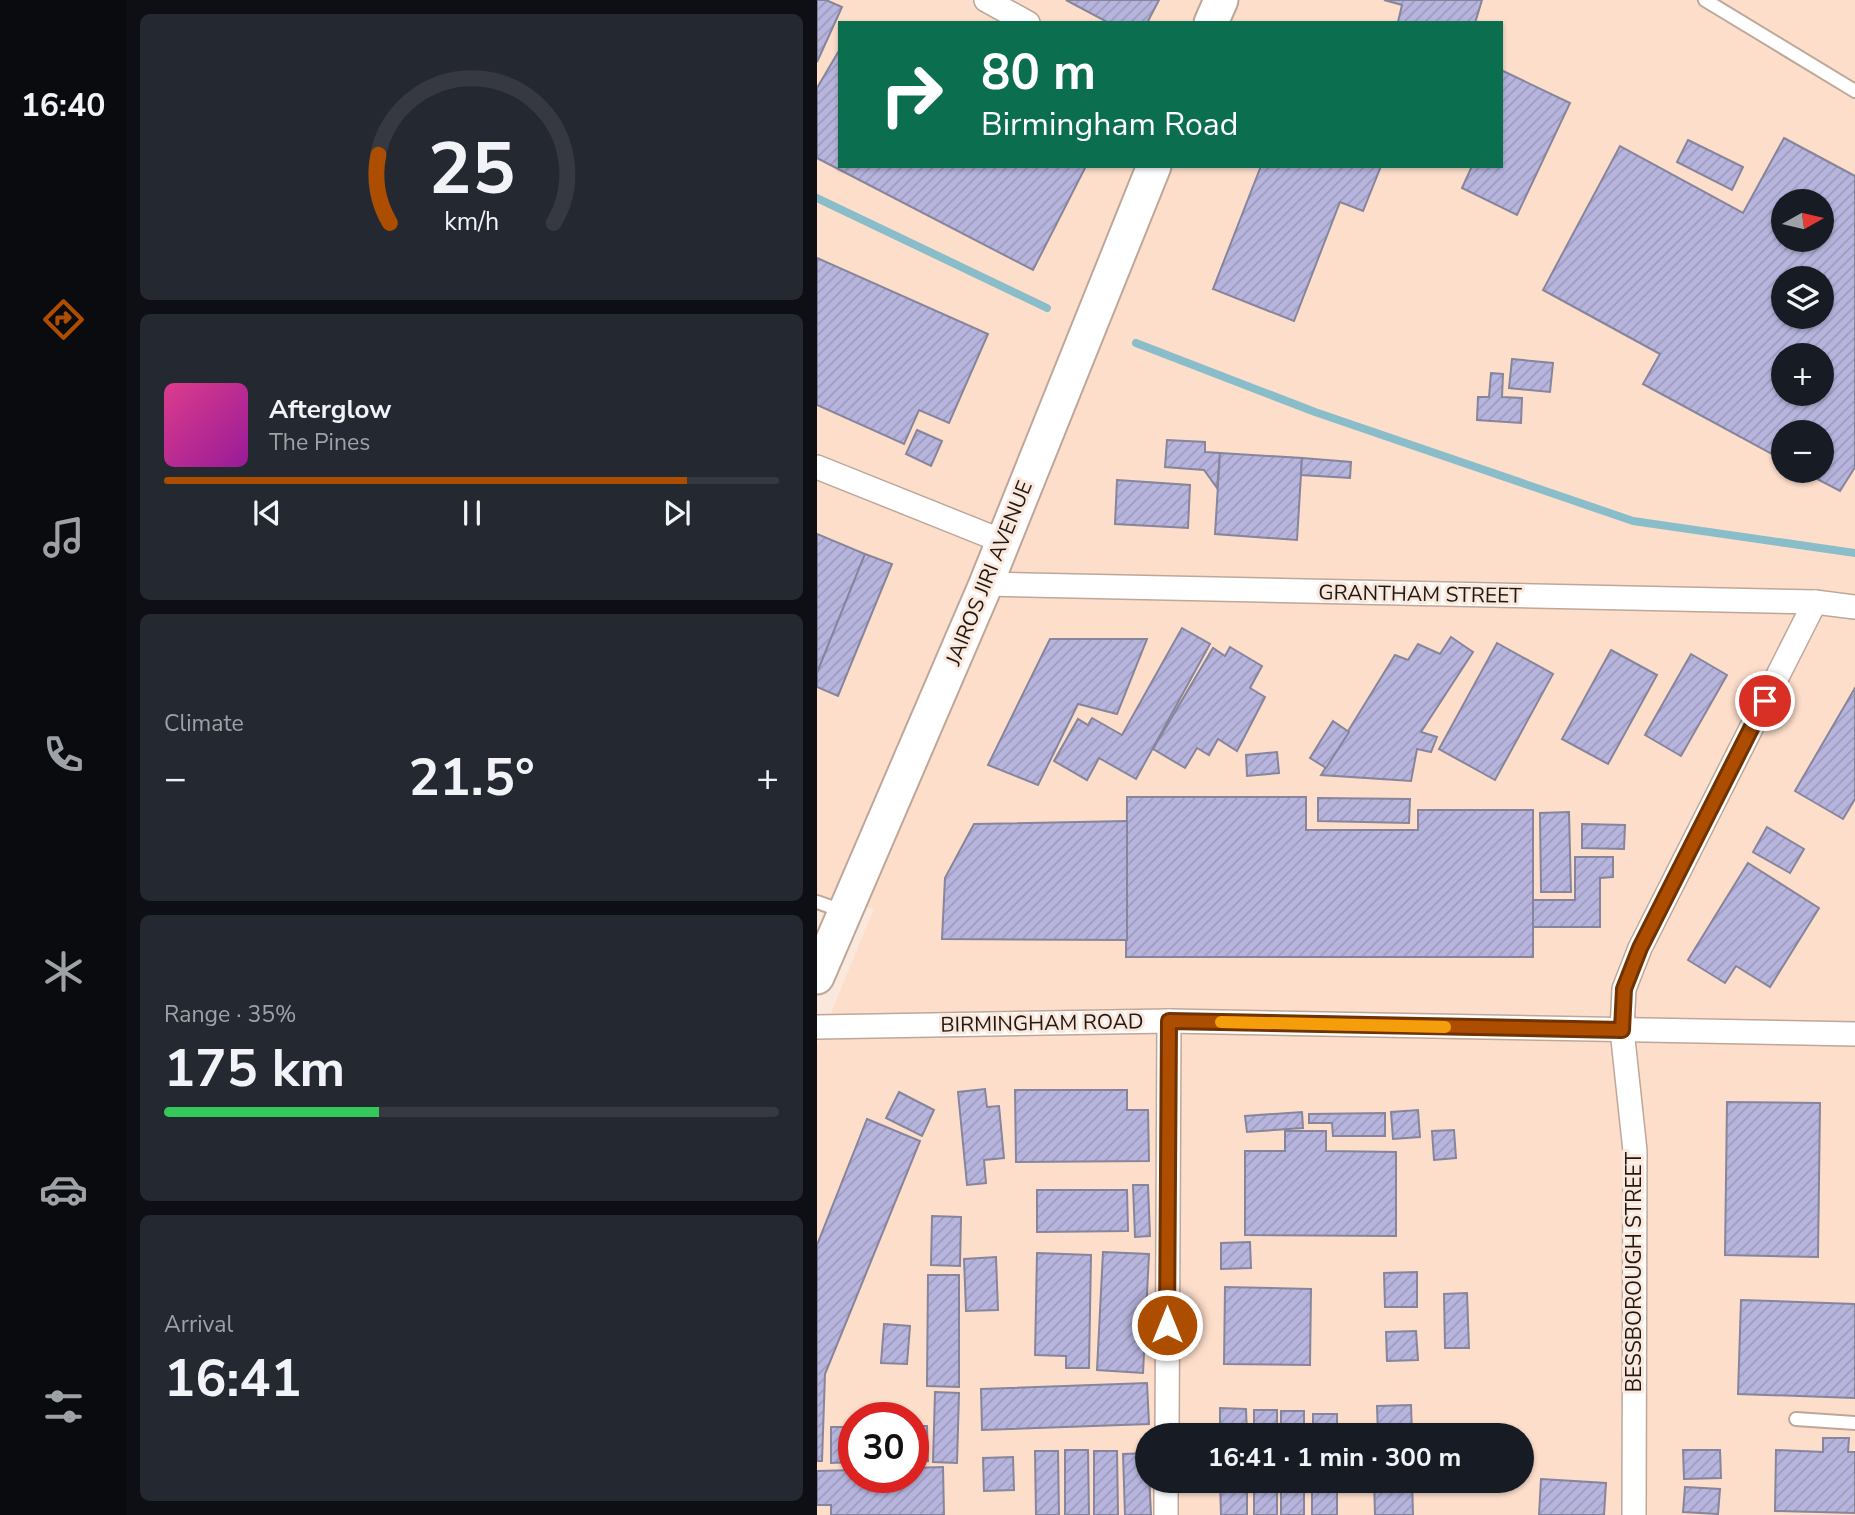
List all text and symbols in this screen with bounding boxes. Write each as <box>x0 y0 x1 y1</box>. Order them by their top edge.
text: 80 m <box>981 39 1096 106</box>
icon: right <box>866 49 957 140</box>
text: 16:40 <box>21 84 105 127</box>
text: Birmingham Road <box>981 103 1238 146</box>
text: 25 <box>428 119 515 219</box>
north arrow <box>1771 189 1834 252</box>
map controls <box>1771 189 1834 483</box>
text: km/h <box>444 205 499 239</box>
button: layers <box>1771 266 1834 329</box>
icon: directions <box>39 295 88 344</box>
button: + <box>1771 343 1834 406</box>
text: Afterglow <box>269 392 392 427</box>
button: − <box>1771 420 1834 483</box>
text: The Pines <box>269 427 370 458</box>
street label: JAIROS JIRI AVENUE <box>939 477 1039 670</box>
icon: previous <box>248 494 286 532</box>
icon: pause <box>453 494 491 532</box>
icon: next <box>658 494 696 532</box>
icon: music <box>39 513 88 562</box>
street label: GRANTHAM STREET <box>1318 578 1522 610</box>
pin <box>1735 671 1795 731</box>
icon: arrive <box>1746 682 1784 720</box>
text: Climate <box>164 708 244 739</box>
icon: phone <box>39 730 88 779</box>
text: 21.5° <box>408 742 535 813</box>
text: − <box>164 753 187 804</box>
text: + <box>756 753 779 804</box>
icon: climate <box>39 947 88 996</box>
text: Range · 35% <box>164 999 296 1030</box>
street label: BIRMINGHAM ROAD <box>940 1007 1144 1039</box>
text: 175 km <box>164 1033 345 1104</box>
street label: BESSBOROUGH STREET <box>1620 1151 1648 1392</box>
icon: car <box>39 1165 88 1214</box>
position arrow <box>1130 1288 1204 1362</box>
text: Arrival <box>164 1309 233 1340</box>
text: 16:41 <box>164 1343 302 1414</box>
icon: filters <box>39 1382 88 1431</box>
speed limit sign: 30 <box>838 1402 929 1493</box>
text: 16:41 · 1 min · 300 m <box>1208 1440 1461 1475</box>

